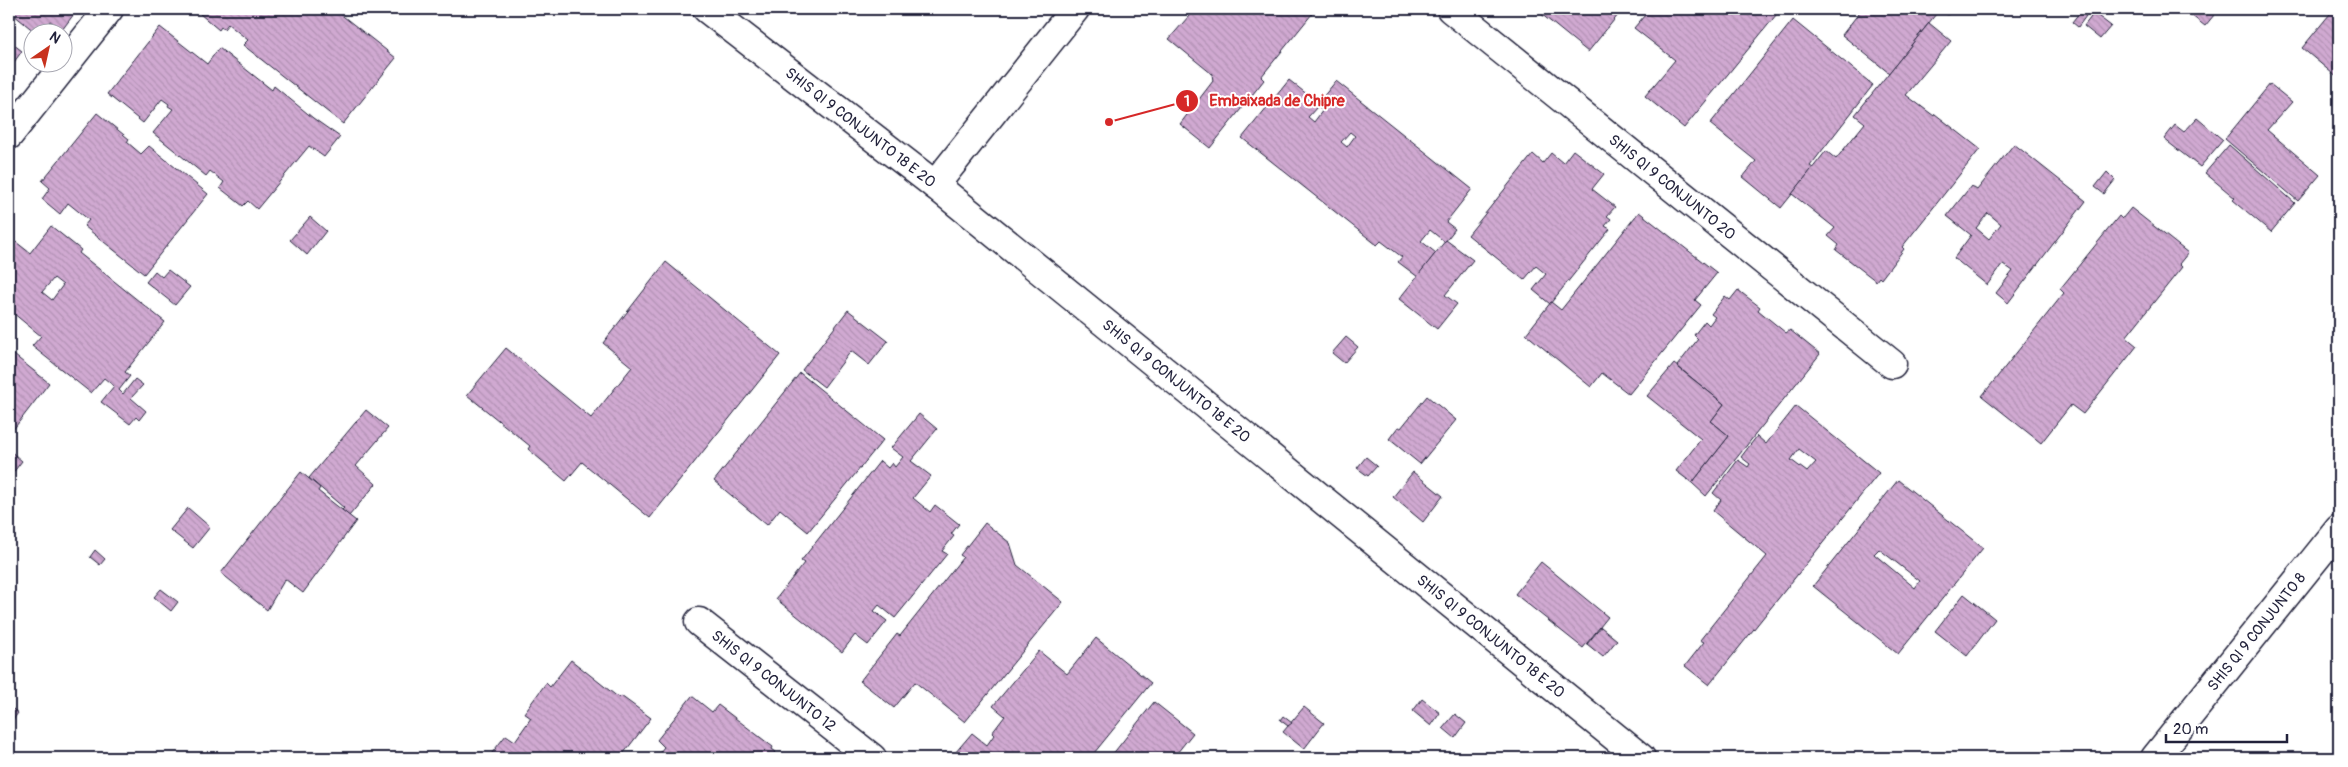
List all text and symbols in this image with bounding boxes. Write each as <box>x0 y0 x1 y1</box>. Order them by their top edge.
north arrow <box>22 22 72 72</box>
text: N <box>46 28 64 47</box>
street label: SHIS QI 9 CONJUNTO 18 E 20 <box>781 63 940 192</box>
callout: Embaixada de Chipre <box>1174 85 1355 116</box>
text: Embaixada de Chipre <box>1209 91 1346 111</box>
text: 1 <box>1184 92 1190 111</box>
street label: SHIS QI 9 CONJUNTO 20 <box>1605 130 1740 244</box>
street label: SHIS QI 9 CONJUNTO 18 E 20 <box>1099 315 1254 447</box>
street label: SHIS QI 9 CONJUNTO 8 <box>2203 568 2310 695</box>
street label: SHIS QI 9 CONJUNTO 18 E 20 <box>1413 570 1569 702</box>
street label: SHIS QI 9 CONJUNTO 12 <box>708 626 840 736</box>
scale bar <box>2166 712 2287 744</box>
text: 20 m <box>2173 720 2208 739</box>

